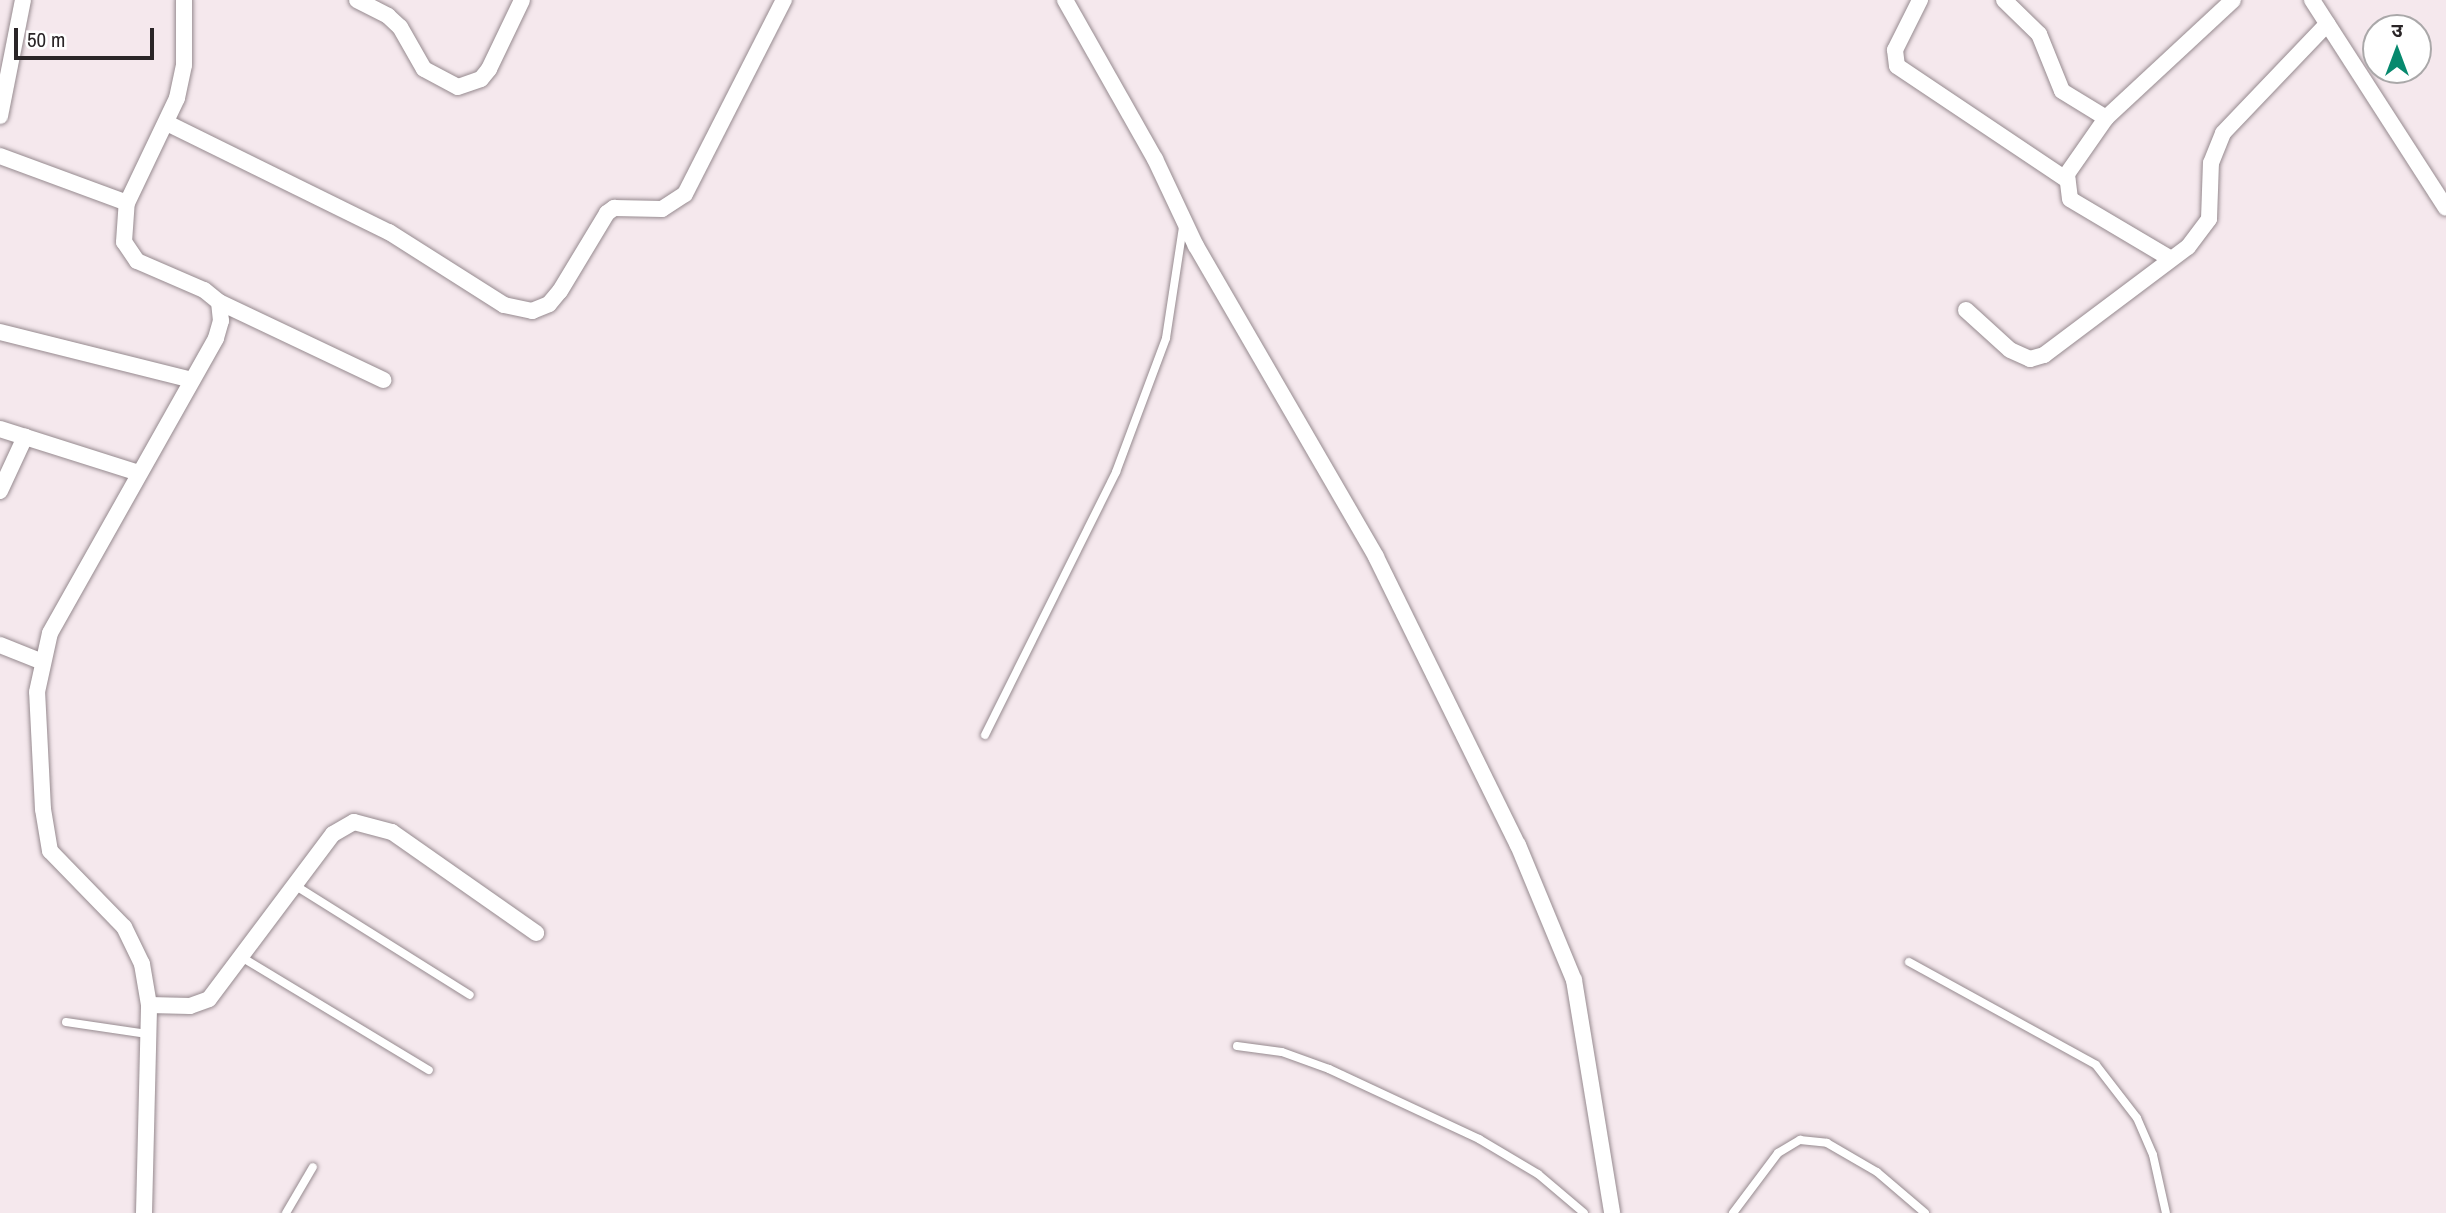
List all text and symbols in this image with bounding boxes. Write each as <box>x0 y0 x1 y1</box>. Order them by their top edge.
scale bar <box>18 14 158 58</box>
north arrow <box>2362 14 2432 84</box>
text: उ <box>2391 17 2403 43</box>
text: 50 m <box>27 25 65 54</box>

